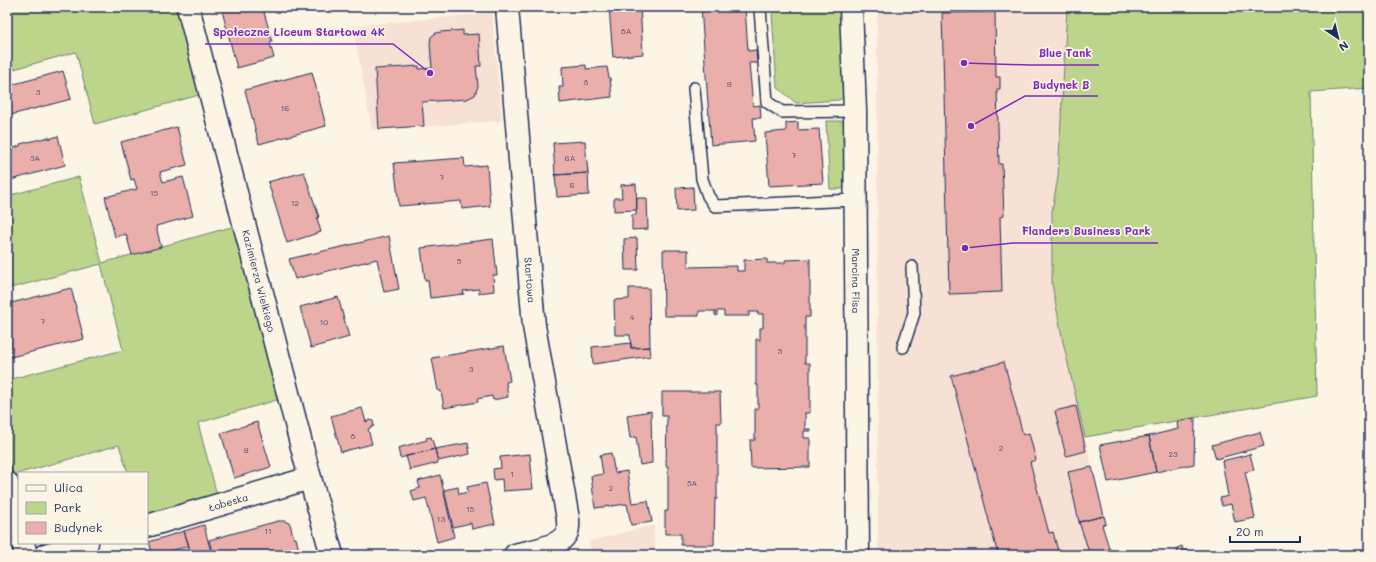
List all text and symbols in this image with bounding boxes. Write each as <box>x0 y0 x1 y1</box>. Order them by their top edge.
north arrow <box>1318 18 1358 58</box>
callout: Społeczne Liceum Startowa 4K <box>205 21 393 44</box>
text: Społeczne Liceum Startowa 4K <box>213 24 385 39</box>
house number: 8A <box>621 26 631 36</box>
text: N <box>1336 38 1352 55</box>
callout: Blue Tank <box>1030 42 1099 65</box>
text: Blue Tank <box>1039 45 1091 60</box>
callout: Budynek B <box>1025 73 1098 96</box>
house number: 8 <box>584 77 589 87</box>
text: Budynek B <box>1033 77 1089 92</box>
house number: 9 <box>727 79 732 89</box>
house number: 3 <box>36 87 41 97</box>
house number: 16 <box>281 103 289 113</box>
house number: 7 <box>792 150 797 160</box>
house number: 3A <box>30 153 40 163</box>
house number: 6A <box>565 153 575 163</box>
house number: 7 <box>440 172 445 182</box>
house number: 6 <box>570 180 575 190</box>
house number: 15 <box>150 188 158 198</box>
house number: 12 <box>291 198 299 208</box>
callout: Flanders Business Park <box>1013 220 1158 243</box>
text: Flanders Business Park <box>1022 223 1150 238</box>
street label: Kazimierza Wielkiego <box>239 228 279 334</box>
street label: Marcina Flisa <box>849 248 863 314</box>
house number: 5 <box>457 256 462 266</box>
street label: Startowa <box>521 257 539 303</box>
house number: 4 <box>630 312 635 322</box>
house number: 7 <box>41 316 46 326</box>
house number: 10 <box>320 317 328 327</box>
house number: 5 <box>778 346 783 356</box>
house number: 3 <box>469 364 474 374</box>
house number: 8 <box>351 431 356 441</box>
house number: 2 <box>999 443 1003 453</box>
house number: 9 <box>244 445 249 455</box>
house number: 23 <box>1168 449 1178 459</box>
house number: 1 <box>510 469 514 479</box>
legend <box>18 472 148 544</box>
house number: 5A <box>687 478 697 488</box>
text: Ulica <box>54 479 83 495</box>
house number: 2 <box>609 483 613 493</box>
street label: Łobeska <box>207 490 250 514</box>
text: Park <box>54 499 81 515</box>
house number: 15 <box>466 504 474 514</box>
house number: 13 <box>437 514 445 524</box>
scale bar <box>1230 518 1300 544</box>
text: Budynek <box>54 519 102 535</box>
text: 20 m <box>1236 523 1264 539</box>
house number: 11 <box>264 526 272 536</box>

